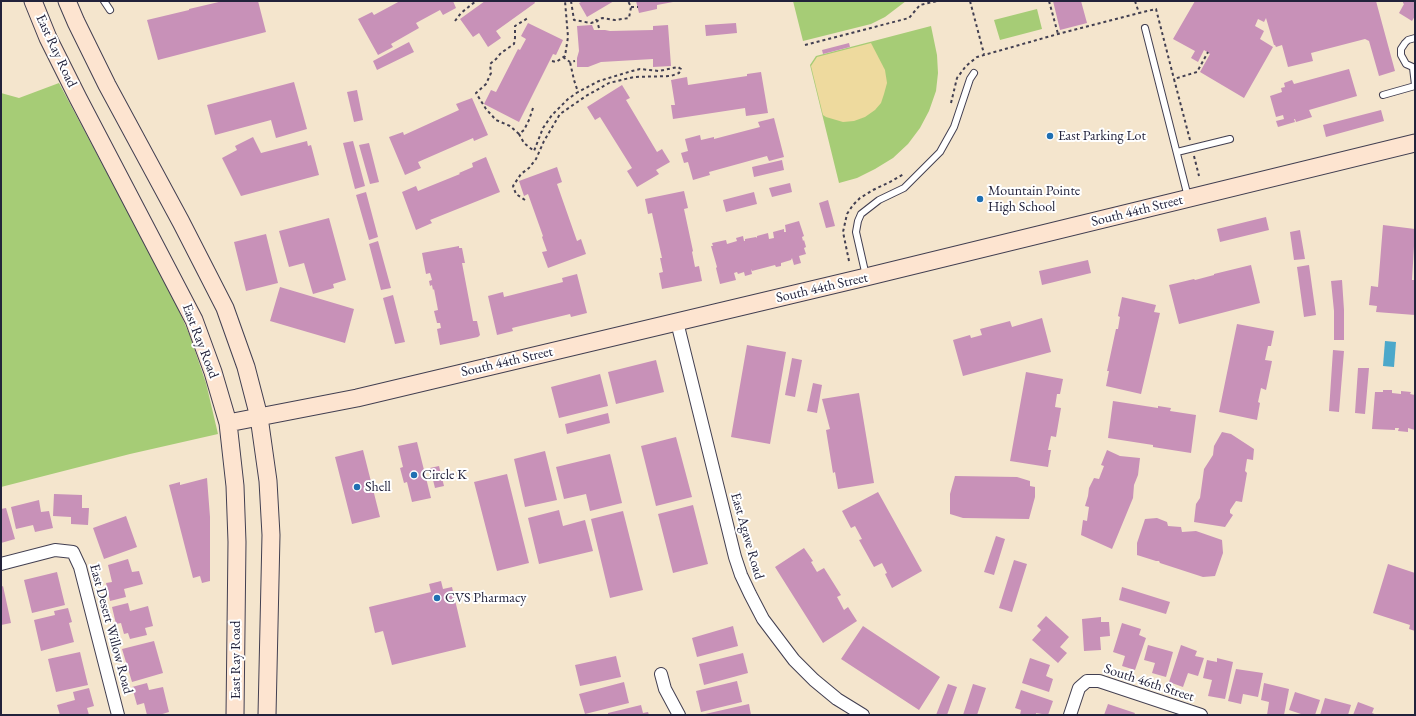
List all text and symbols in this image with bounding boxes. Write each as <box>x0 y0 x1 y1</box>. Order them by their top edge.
street label: East Ray Road <box>32 12 80 90</box>
place label: East Parking Lot <box>1058 128 1146 144</box>
marker: East Parking Lot <box>1045 131 1055 141</box>
place label: Mountain Pointe High School <box>988 183 1080 216</box>
street label: South 44th Street <box>1089 192 1185 230</box>
marker: Mountain Pointe High School <box>975 194 985 204</box>
street label: South 44th Street <box>774 269 870 307</box>
street label: East Ray Road <box>178 301 222 381</box>
street label: South 44th Street <box>459 343 555 381</box>
place label: Circle K <box>422 467 467 483</box>
marker: Circle K <box>409 470 419 480</box>
place label: Shell <box>365 479 391 495</box>
marker: Shell <box>352 482 362 492</box>
street label: East Agave Road <box>727 491 767 581</box>
street label: East Desert Willow Road <box>86 562 136 696</box>
place label: CVS Pharmacy <box>445 590 526 606</box>
marker: CVS Pharmacy <box>432 593 442 603</box>
street label: East Ray Road <box>228 621 244 699</box>
street label: South 46th Street <box>1102 661 1196 705</box>

